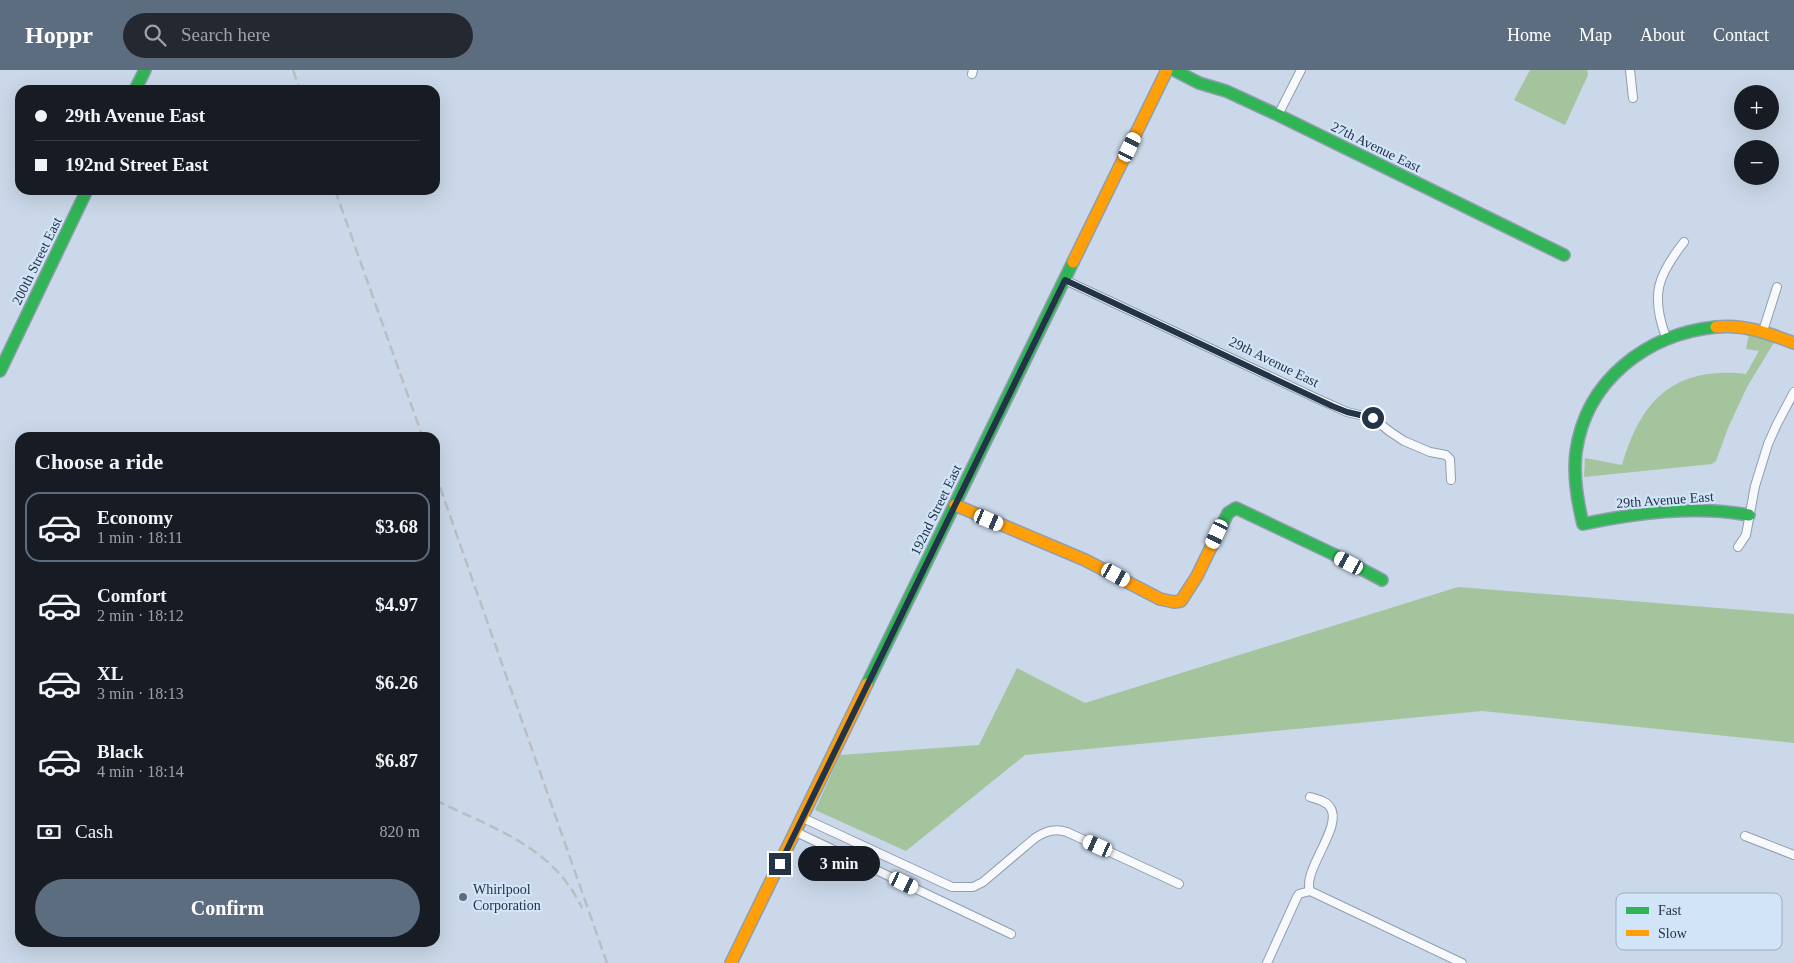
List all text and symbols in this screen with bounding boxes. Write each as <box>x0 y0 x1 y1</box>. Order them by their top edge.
search box <box>123 13 473 58</box>
icon: search <box>141 21 169 49</box>
text: Hoppr <box>25 22 93 48</box>
text: Search here <box>181 24 270 45</box>
text: Home <box>1507 25 1551 45</box>
text: Map <box>1579 25 1612 45</box>
text: About <box>1640 25 1685 45</box>
text: Contact <box>1713 25 1769 45</box>
map controls <box>1734 85 1779 185</box>
button: + <box>1734 85 1779 130</box>
text: 29th Avenue East <box>65 105 205 126</box>
street label: 27th Avenue East <box>1329 119 1423 175</box>
car <box>1116 130 1143 164</box>
button: − <box>1734 140 1779 185</box>
text: 192nd Street East <box>65 154 208 175</box>
street label: 200th Street East <box>9 215 65 307</box>
street label: 29th Avenue East <box>1227 334 1321 390</box>
route start <box>1362 407 1384 429</box>
text: Choose a ride <box>35 449 163 474</box>
street label: 192nd Street East <box>908 462 964 558</box>
street label: 29th Avenue East <box>1616 489 1714 511</box>
icon: car <box>37 505 82 550</box>
text: Economy <box>97 507 173 528</box>
car <box>972 507 1005 533</box>
text: $3.68 <box>375 516 418 537</box>
car <box>1203 517 1230 551</box>
text: 1 min · 18:11 <box>97 529 183 546</box>
car <box>1332 549 1365 577</box>
car <box>1099 561 1132 589</box>
icon: car <box>37 583 82 628</box>
text: Comfort <box>97 585 167 606</box>
text: $4.97 <box>375 594 418 615</box>
text: 2 min · 18:12 <box>97 607 184 624</box>
icon: car <box>37 661 82 706</box>
text: XL <box>97 663 123 684</box>
text: $6.26 <box>375 672 418 693</box>
text: 3 min · 18:13 <box>97 685 184 702</box>
icon: car <box>37 739 82 784</box>
text: Black <box>97 741 143 762</box>
text: $6.87 <box>375 750 418 771</box>
text: 4 min · 18:14 <box>97 763 184 780</box>
icon: cash <box>35 818 63 846</box>
text: Cash <box>75 821 113 842</box>
text: 820 m <box>380 823 420 840</box>
car <box>1081 833 1114 859</box>
callout: 3 min <box>798 846 880 882</box>
route end <box>769 853 791 875</box>
text: 3 min <box>820 855 858 872</box>
car <box>887 870 920 896</box>
button: Confirm <box>35 879 420 937</box>
place label: Whirlpool Corporation <box>473 882 541 913</box>
marker: Whirlpool Corporation <box>457 891 469 903</box>
legend <box>1616 893 1782 950</box>
text: Fast <box>1658 903 1681 918</box>
text: Slow <box>1658 926 1688 941</box>

